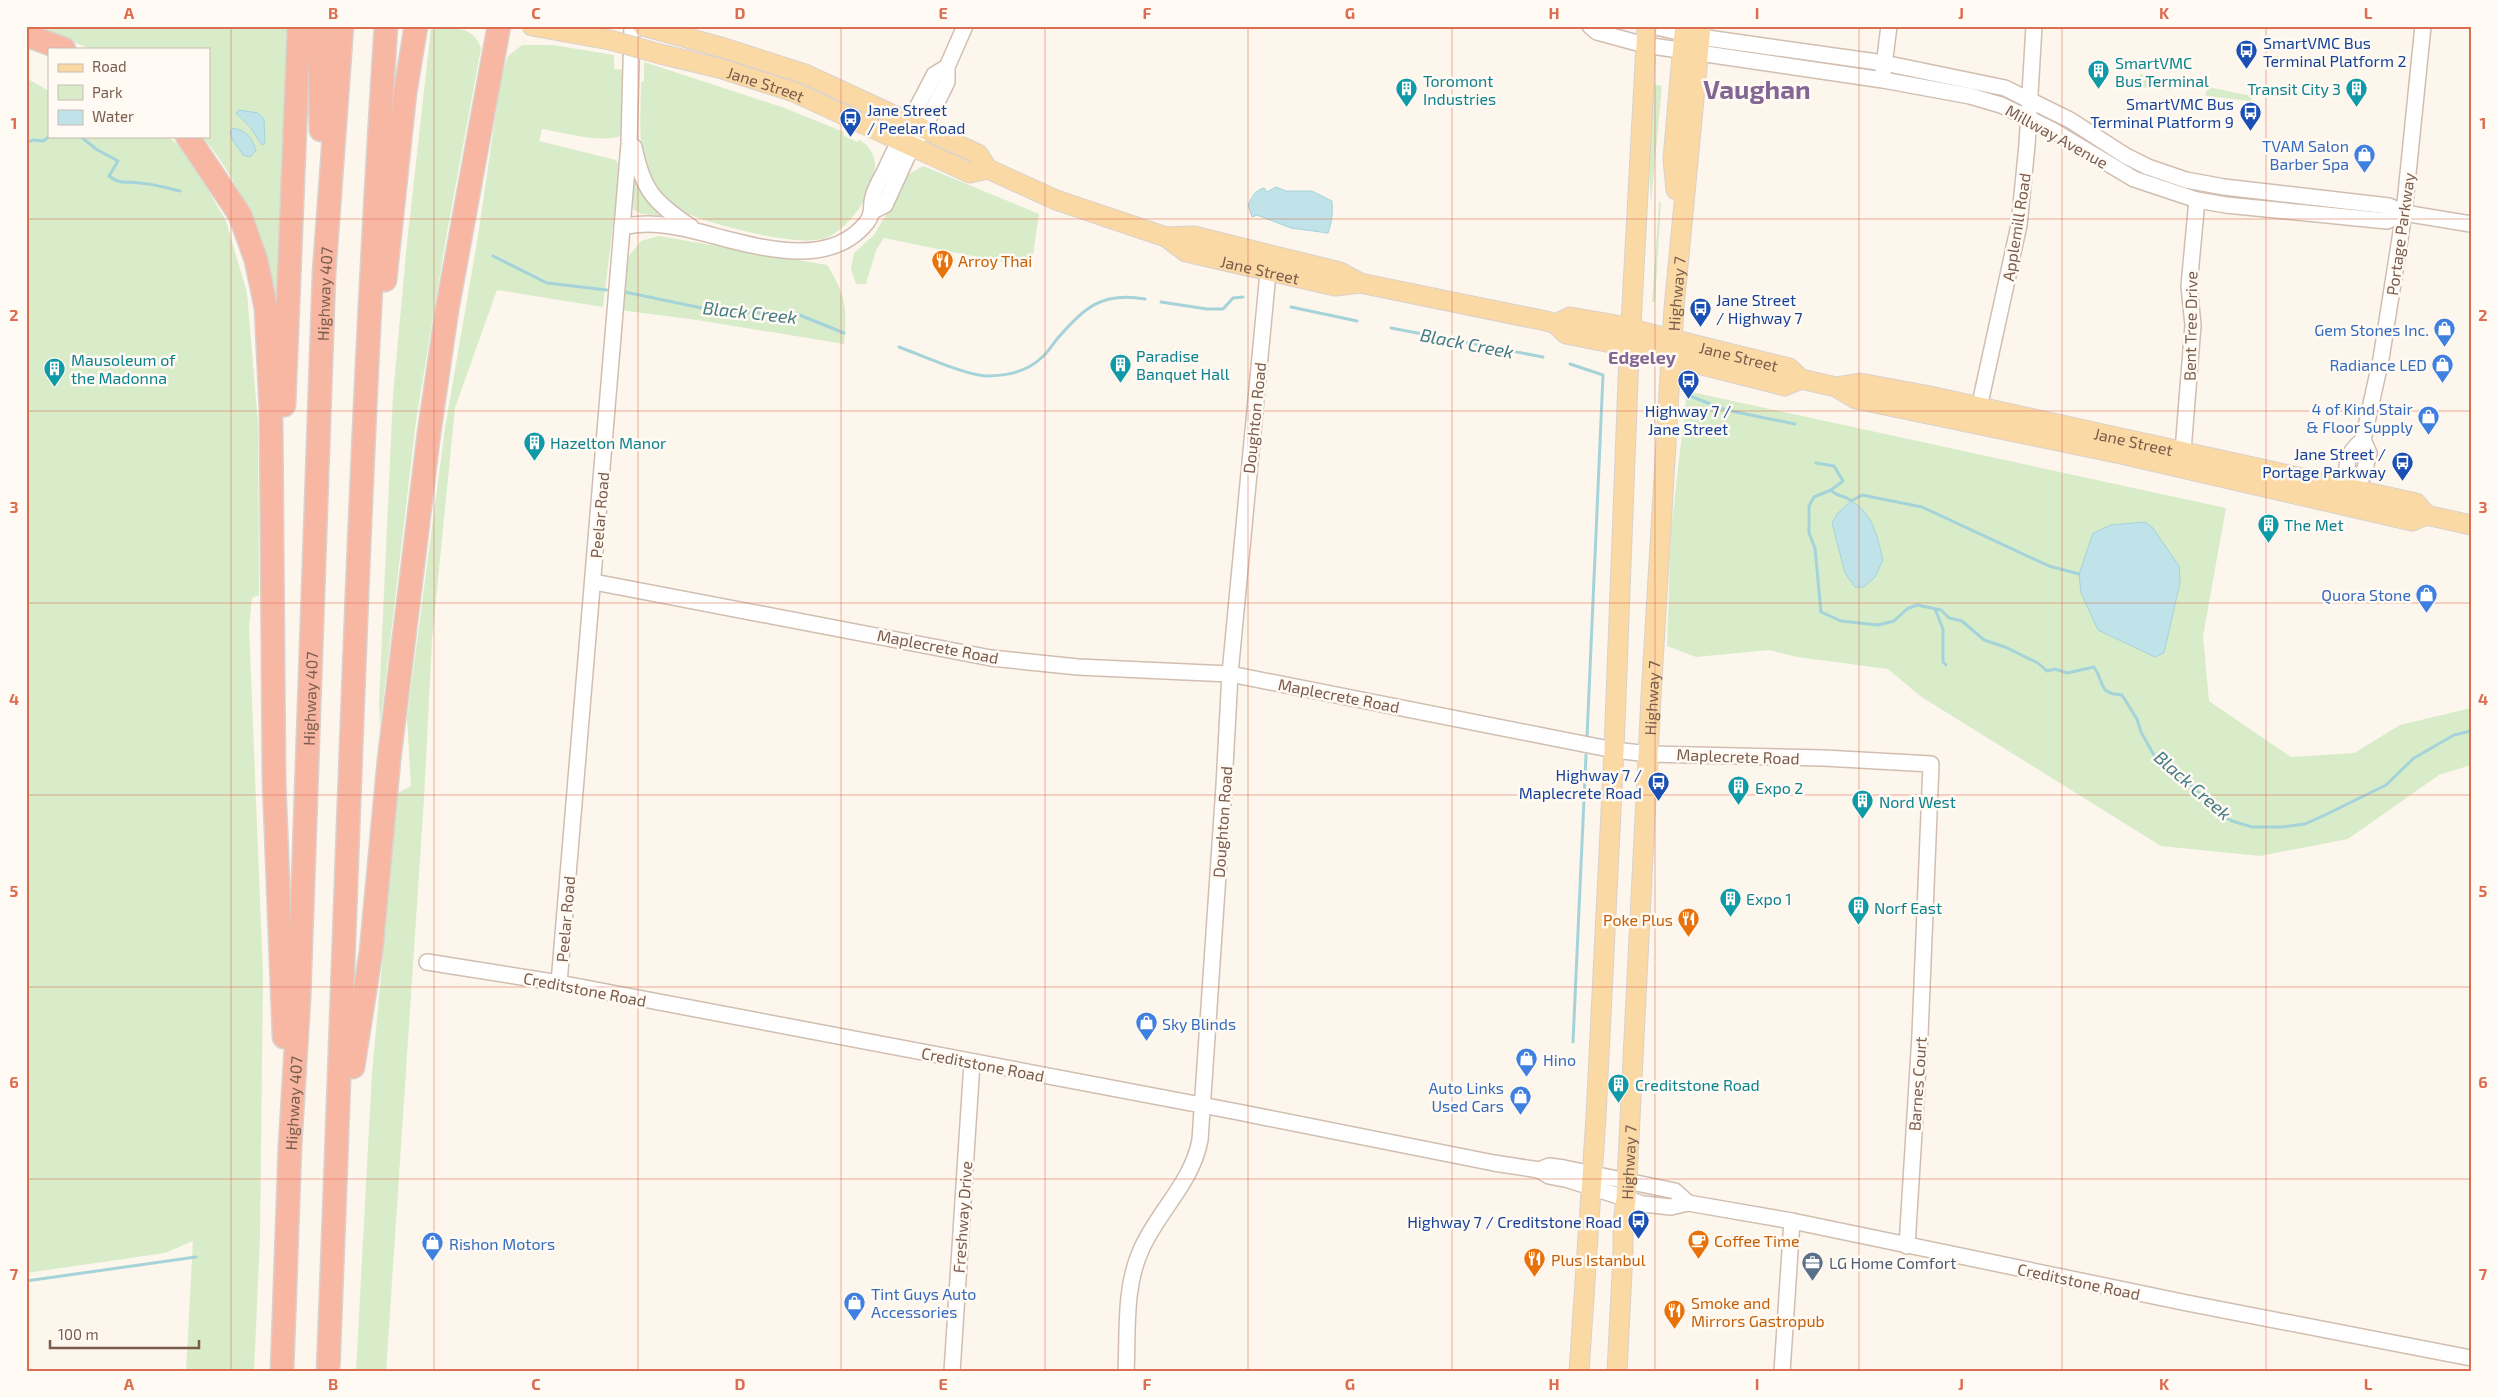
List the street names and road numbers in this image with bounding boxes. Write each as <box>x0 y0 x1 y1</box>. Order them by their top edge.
street label: Jane Street <box>725 62 808 105</box>
street label: Millway Avenue <box>2002 100 2112 172</box>
street label: Applemill Road <box>1998 171 2034 283</box>
street label: Portage Parkway <box>2382 171 2418 297</box>
street label: Highway 407 <box>312 246 335 341</box>
street label: Jane Street <box>1219 251 1301 287</box>
street label: Highway 7 <box>1663 256 1688 332</box>
street label: Bent Tree Drive <box>2180 271 2200 381</box>
street label: Jane Street <box>1698 337 1780 374</box>
street label: Doughton Road <box>1239 361 1269 475</box>
street label: Jane Street <box>2092 423 2175 459</box>
street label: Peelar Road <box>586 471 612 559</box>
street label: Maplecrete Road <box>876 625 1000 667</box>
street label: Highway 407 <box>298 651 320 746</box>
street label: Highway 7 <box>1640 660 1663 736</box>
street label: Maplecrete Road <box>1277 674 1401 716</box>
street label: Maplecrete Road <box>1676 744 1800 768</box>
street label: Doughton Road <box>1209 765 1235 879</box>
street label: Peelar Road <box>552 875 578 963</box>
street label: Creditstone Road <box>522 968 648 1010</box>
street label: Barnes Court <box>1904 1036 1930 1132</box>
street label: Creditstone Road <box>920 1043 1046 1085</box>
street label: Highway 407 <box>280 1056 305 1151</box>
street label: Highway 7 <box>1616 1125 1639 1200</box>
street label: Freshway Drive <box>949 1160 975 1274</box>
street label: Creditstone Road <box>2016 1259 2142 1303</box>

